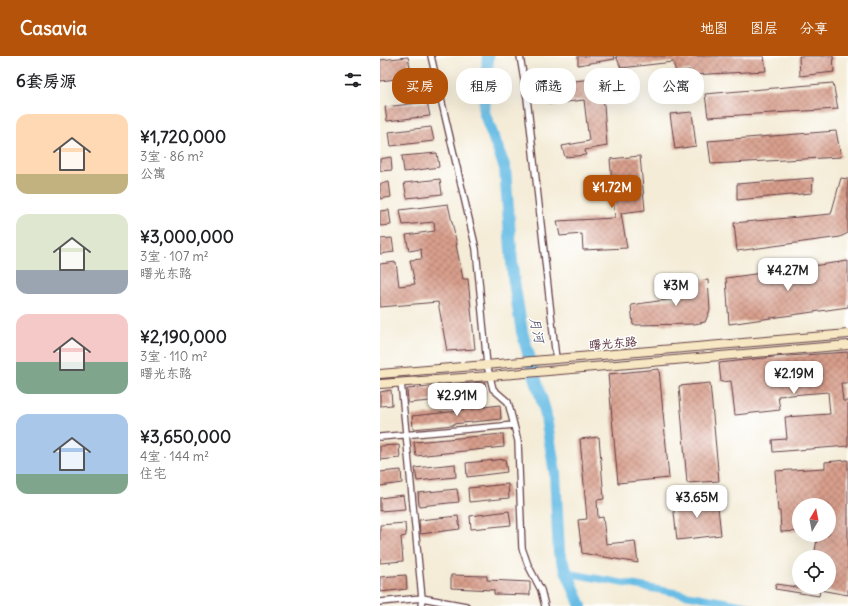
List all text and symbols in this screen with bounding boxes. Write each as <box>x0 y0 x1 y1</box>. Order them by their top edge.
text: Casavia <box>20 16 87 40</box>
text: 地图 <box>700 19 728 37</box>
text: 图层 <box>750 19 778 37</box>
text: 分享 <box>800 19 828 37</box>
chip: 买房 <box>392 68 448 104</box>
chip: 租房 <box>456 68 512 104</box>
chip: 筛选 <box>520 68 576 104</box>
chip: 新上 <box>584 68 640 104</box>
chip: 公寓 <box>648 68 704 104</box>
icon: filters <box>342 69 364 91</box>
text: 6套房源 <box>16 70 77 92</box>
text: ¥1,720,000 <box>140 126 226 148</box>
icon: home <box>48 130 96 178</box>
text: 3室 · 86 m² <box>140 148 204 165</box>
text: 公寓 <box>140 165 166 182</box>
pin: ¥1.72M <box>579 175 645 209</box>
text: ¥1.72M <box>592 179 632 196</box>
text: ¥3,000,000 <box>140 226 234 248</box>
icon: home <box>48 230 96 278</box>
text: 3室 · 107 m² <box>140 248 209 265</box>
pin: ¥4.27M <box>755 258 821 292</box>
text: ¥4.27M <box>767 262 809 279</box>
text: 曙光东路 <box>140 265 192 282</box>
pin: ¥3M <box>657 273 695 307</box>
text: ¥3M <box>663 277 689 294</box>
water label: 月河 <box>526 315 549 347</box>
text: ¥2,190,000 <box>140 326 227 348</box>
icon: home <box>48 330 96 378</box>
street label: 曙光东路 <box>588 333 638 353</box>
text: 3室 · 110 m² <box>140 348 208 365</box>
pin: ¥2.19M <box>761 361 827 395</box>
text: 曙光东路 <box>140 365 192 382</box>
text: ¥2.19M <box>774 365 814 382</box>
pin: ¥2.91M <box>424 383 490 417</box>
text: ¥2.91M <box>437 387 477 404</box>
text: ¥3,650,000 <box>140 426 231 448</box>
icon: home <box>48 430 96 478</box>
text: 4室 · 144 m² <box>140 448 209 465</box>
text: 住宅 <box>140 465 166 482</box>
pin: ¥3.65M <box>664 485 730 519</box>
text: ¥3.65M <box>675 489 719 506</box>
north arrow <box>792 498 836 542</box>
map controls <box>792 498 836 594</box>
button: locate <box>792 550 836 594</box>

